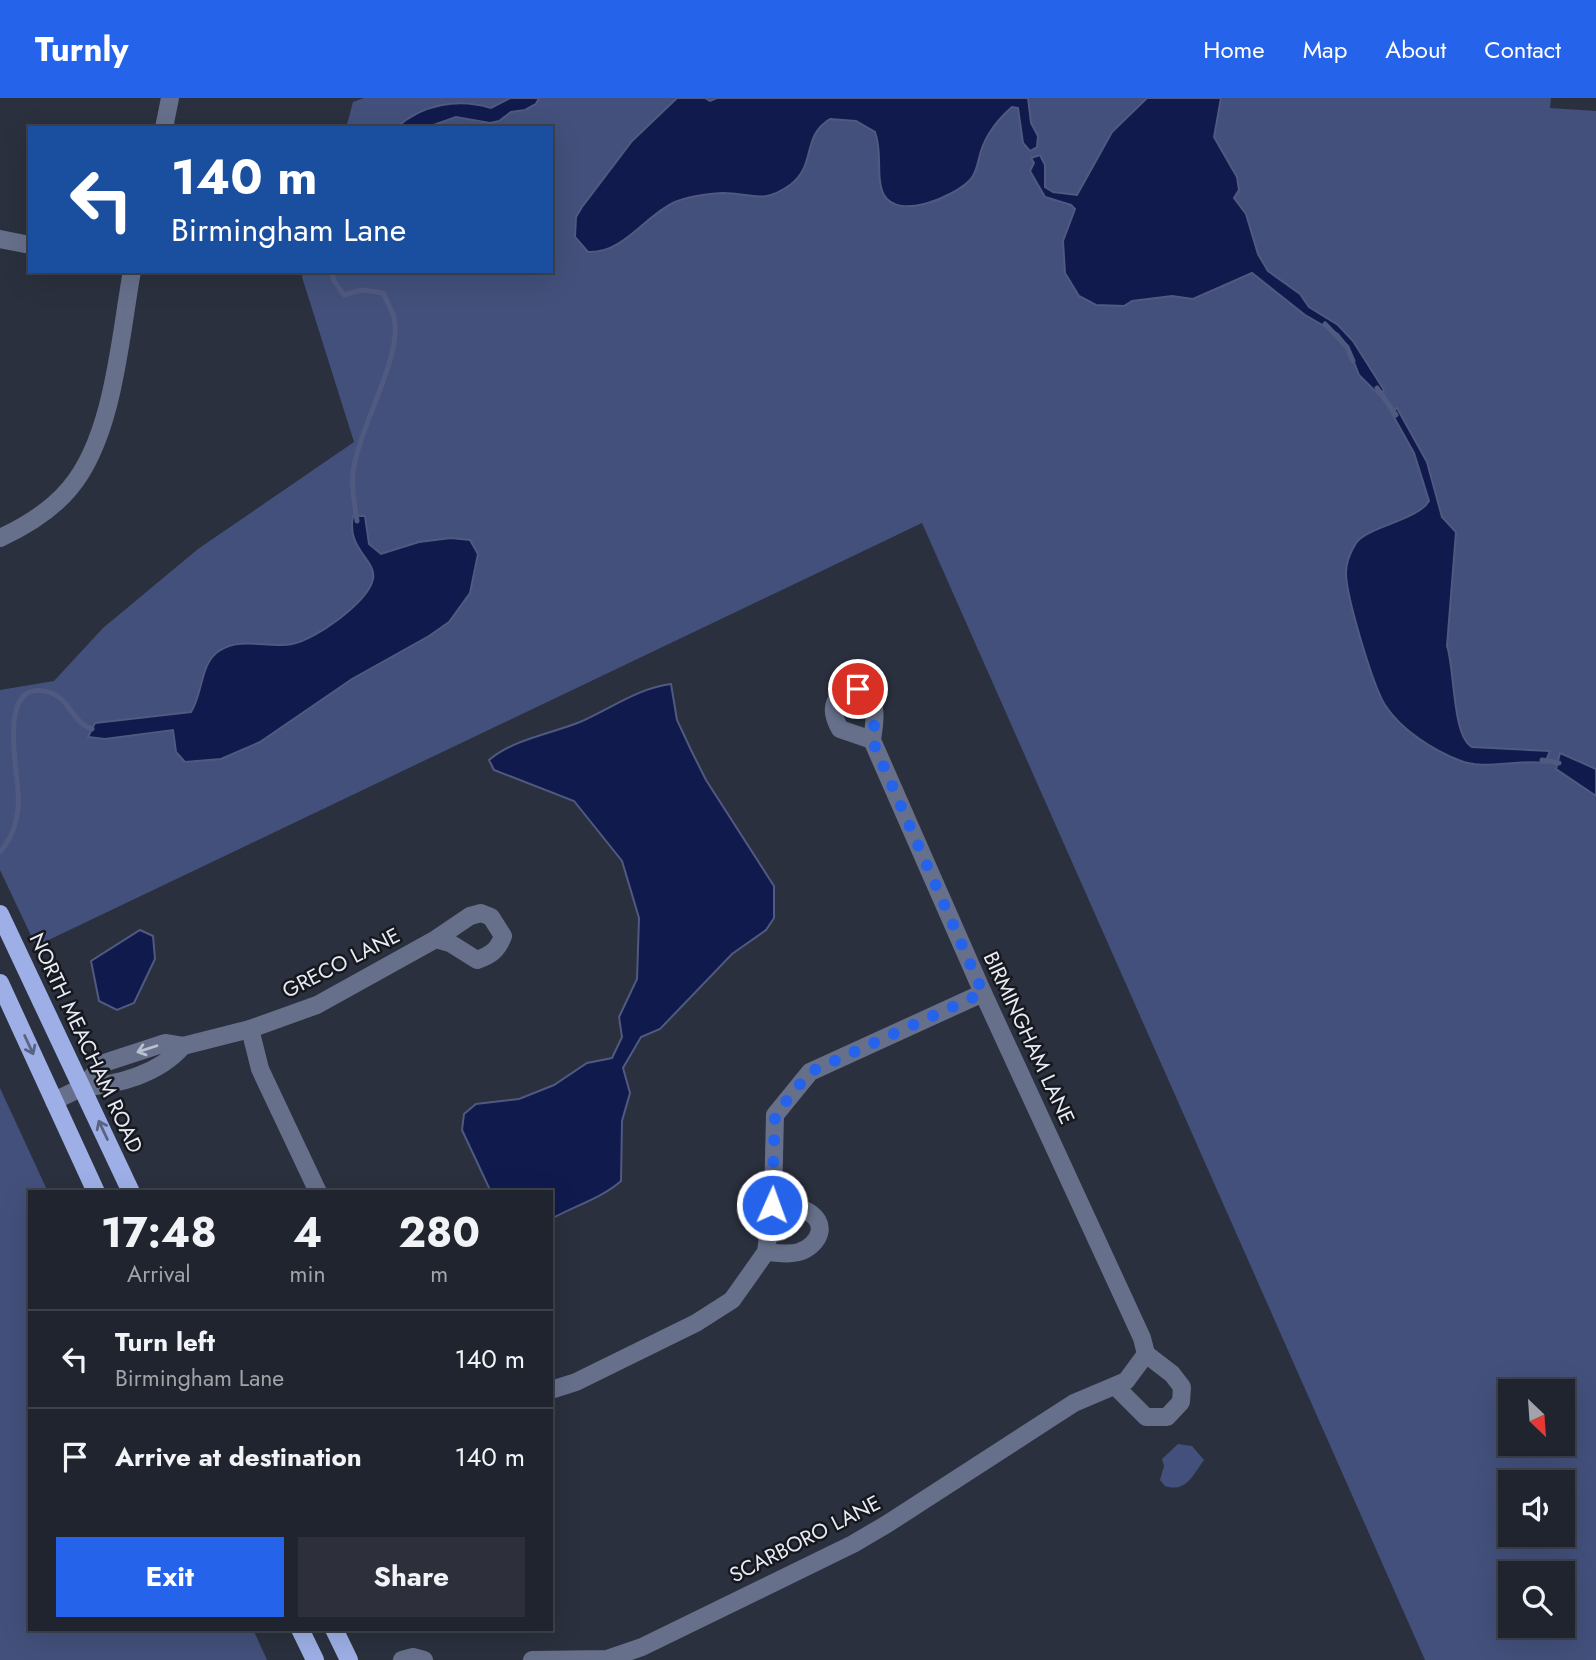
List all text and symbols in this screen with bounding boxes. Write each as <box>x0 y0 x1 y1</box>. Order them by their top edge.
text: Turnly <box>35 26 129 73</box>
text: Home <box>1203 32 1265 67</box>
text: Map <box>1303 32 1347 67</box>
text: About <box>1385 32 1446 67</box>
text: Contact <box>1484 32 1561 67</box>
text: 140 m <box>171 142 317 212</box>
icon: left <box>56 154 147 245</box>
text: Birmingham Lane <box>171 207 406 253</box>
pin <box>828 659 888 719</box>
icon: arrive <box>839 670 877 708</box>
street label: GRECO LANE <box>277 920 405 1006</box>
street label: NORTH MEACHAM ROAD <box>22 928 150 1158</box>
street label: BIRMINGHAM LANE <box>976 947 1082 1129</box>
one-way arrow <box>22 1034 36 1055</box>
one-way arrow <box>137 1044 159 1056</box>
one-way arrow <box>96 1120 109 1141</box>
position arrow <box>735 1168 809 1242</box>
text: 17:48 <box>101 1202 217 1263</box>
text: 4 <box>293 1202 322 1263</box>
text: 280 <box>398 1202 480 1263</box>
text: Arrival <box>127 1257 191 1291</box>
text: min <box>290 1257 326 1291</box>
text: m <box>430 1257 448 1291</box>
text: Turn left <box>115 1323 215 1361</box>
icon: left <box>56 1340 94 1378</box>
text: 140 m <box>454 1340 525 1378</box>
text: Birmingham Lane <box>115 1361 284 1395</box>
north arrow <box>1498 1379 1575 1456</box>
map controls <box>1498 1379 1575 1638</box>
icon: arrive <box>56 1438 94 1476</box>
text: Arrive at destination <box>115 1438 362 1476</box>
text: 140 m <box>454 1438 525 1476</box>
button: sound <box>1498 1470 1575 1547</box>
street label: SCARBORO LANE <box>724 1488 886 1590</box>
button: Exit <box>56 1537 284 1617</box>
button: Share <box>298 1537 525 1617</box>
button: search <box>1498 1561 1575 1638</box>

